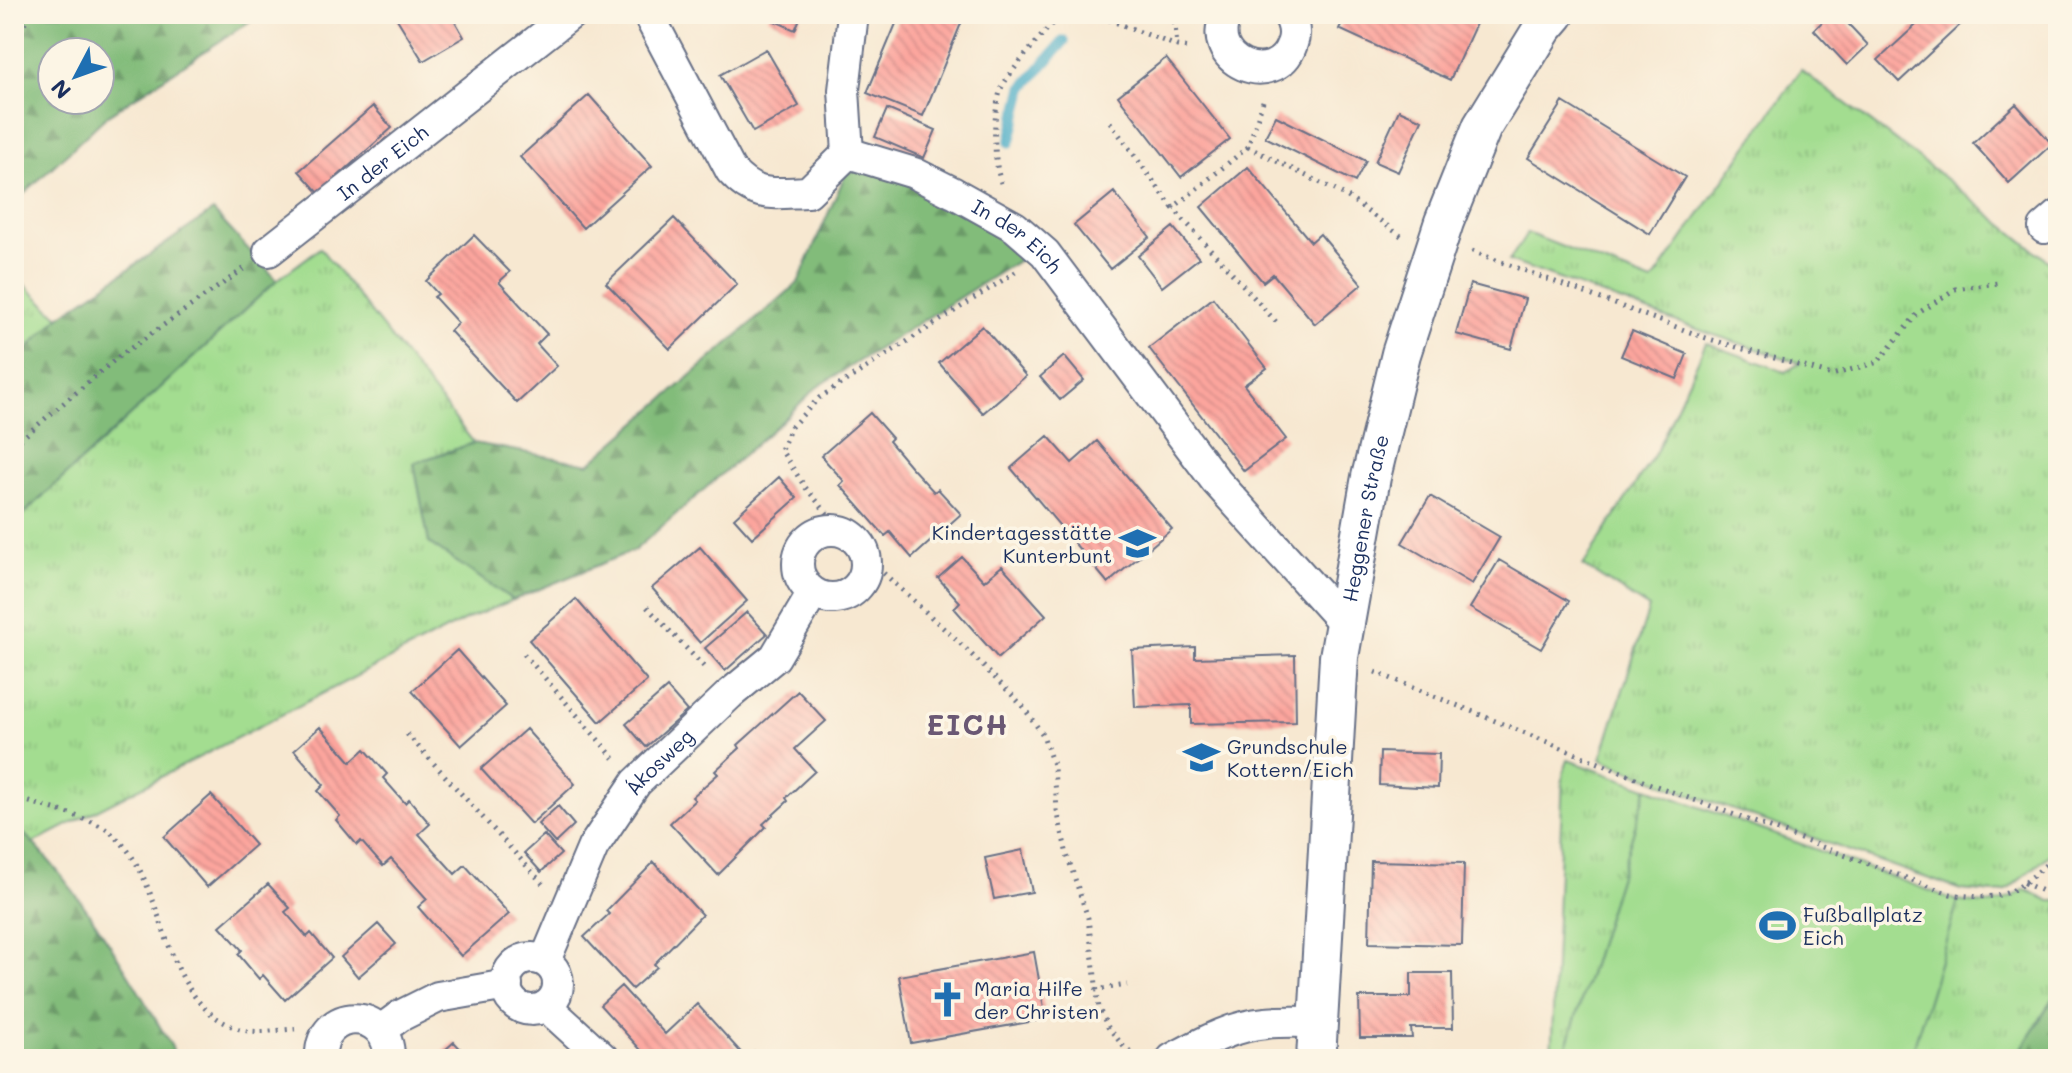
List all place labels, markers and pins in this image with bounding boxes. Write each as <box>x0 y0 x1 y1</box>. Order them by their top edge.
place label: Kindertagesstätte Kunterbunt <box>932 519 1112 568</box>
school or university icon: Kindertagesstätte Kunterbunt <box>1119 525 1157 563</box>
place label: Grundschule Kottern/Eich <box>1227 733 1353 782</box>
school or university icon: Grundschule Kottern/Eich <box>1182 739 1220 777</box>
place label: Fußballplatz Eich <box>1803 901 1923 950</box>
sports icon: Fußballplatz Eich <box>1758 907 1796 945</box>
place label: Maria Hilfe der Christen <box>974 975 1099 1024</box>
church icon: Maria Hilfe der Christen <box>929 981 967 1019</box>

